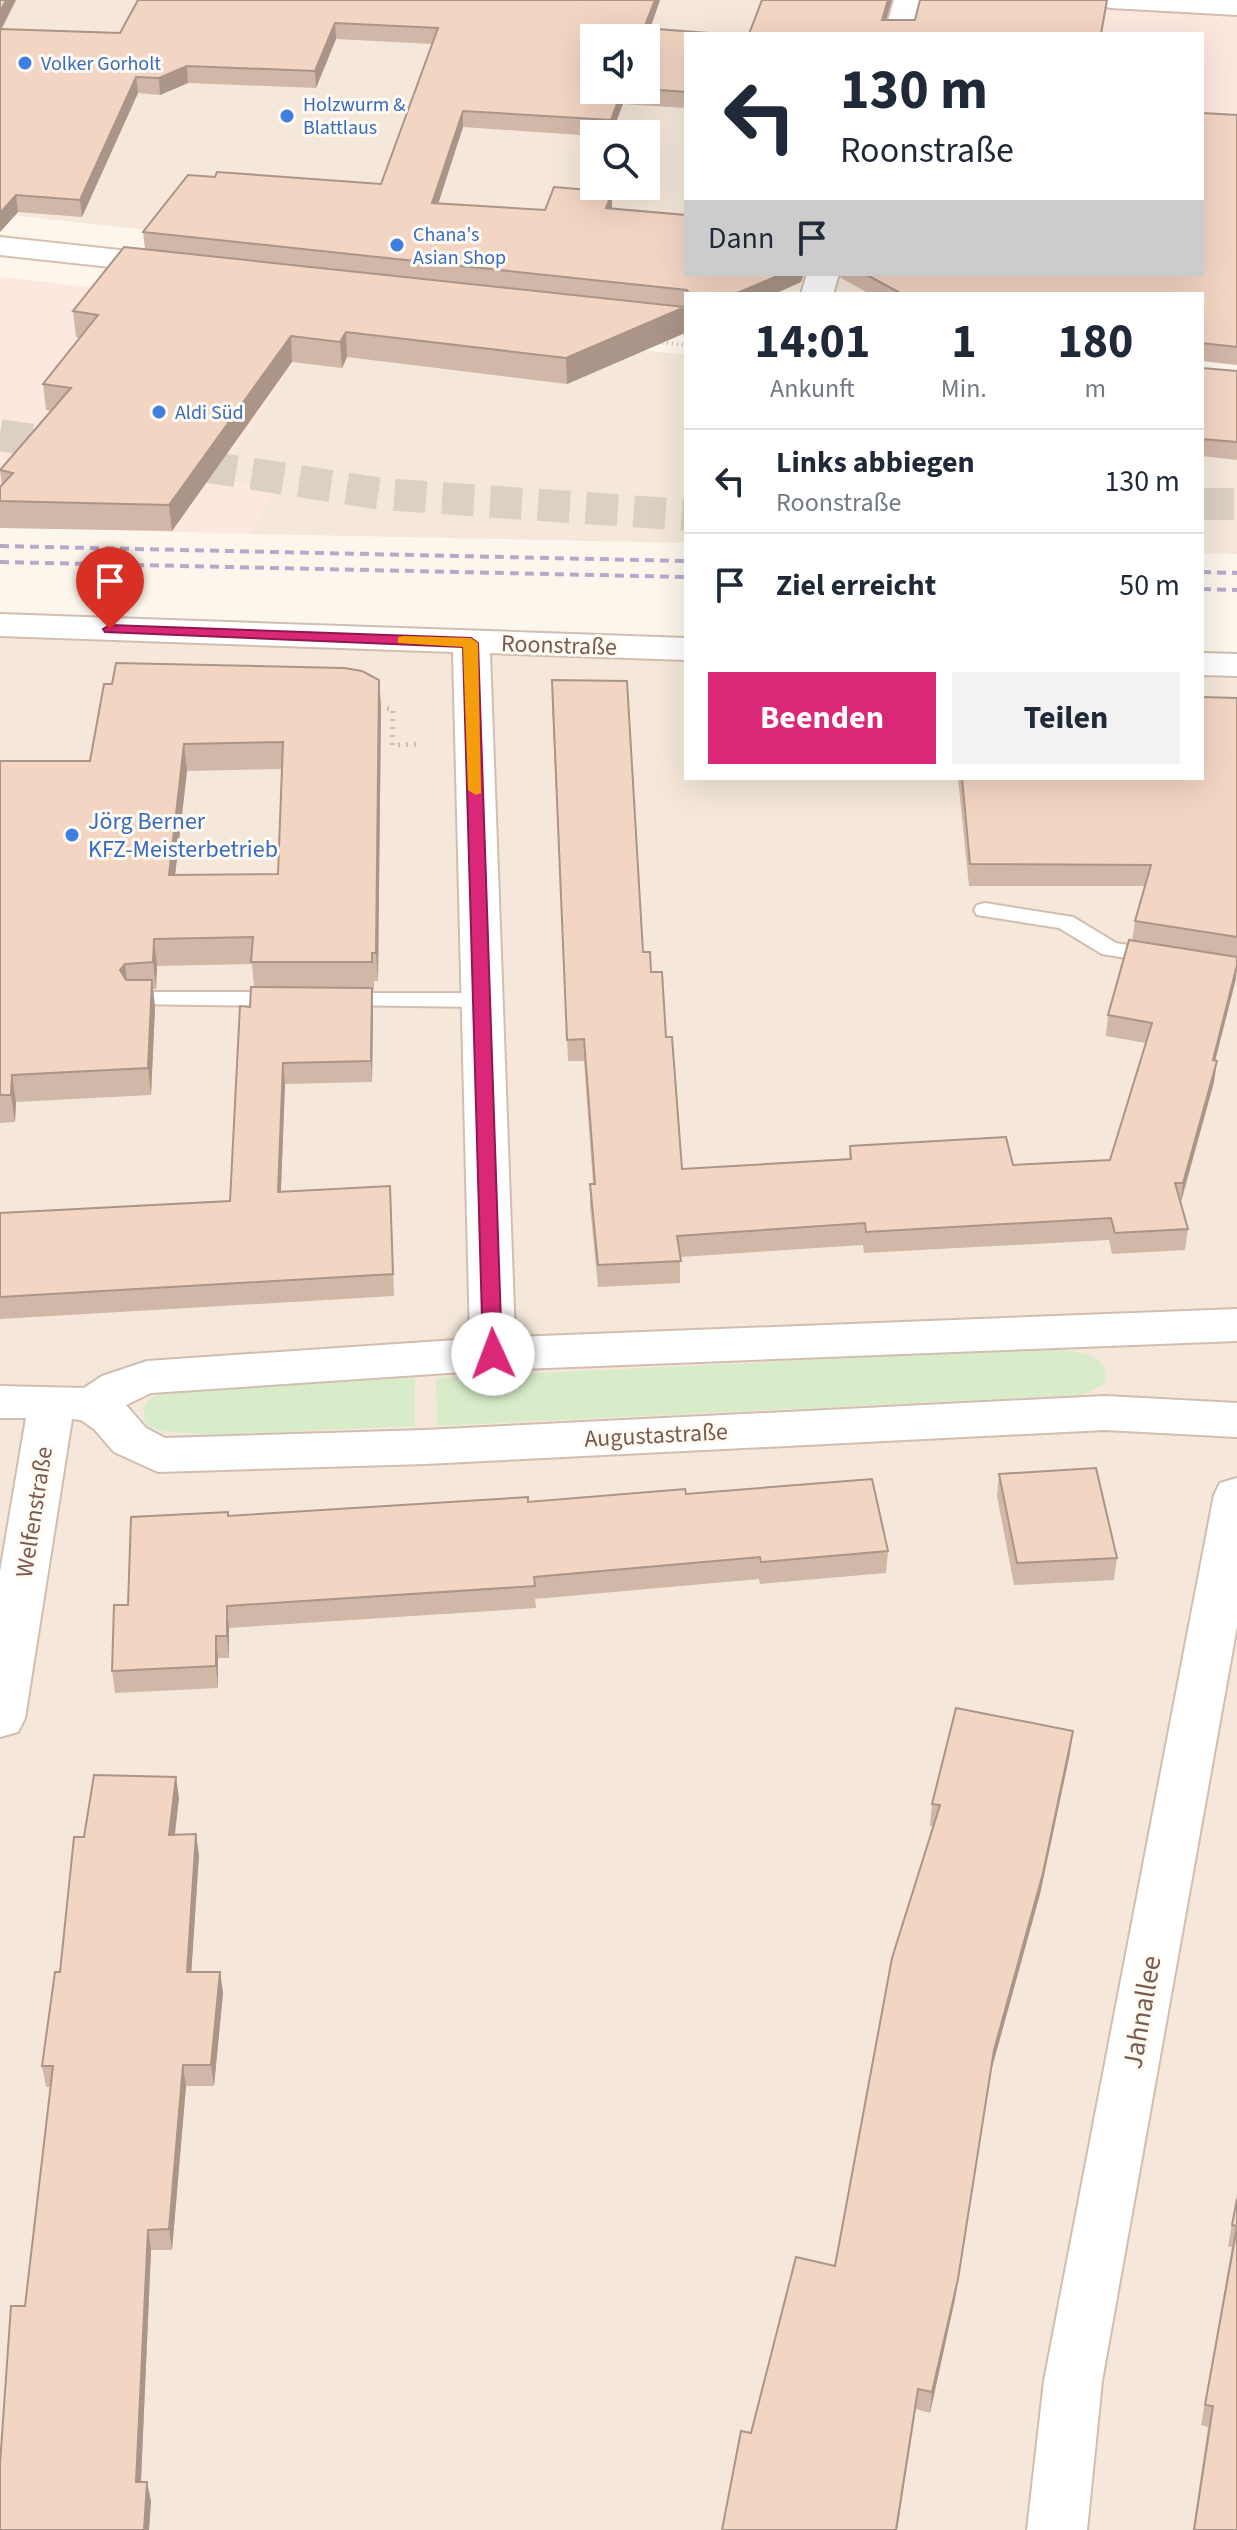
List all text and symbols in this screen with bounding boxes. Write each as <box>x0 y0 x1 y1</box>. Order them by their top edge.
map controls <box>580 24 660 200</box>
button: sound <box>580 24 660 104</box>
place label: Volker Gorholt <box>41 50 161 78</box>
text: 130 m <box>840 51 988 130</box>
marker: Volker Gorholt <box>16 54 34 72</box>
icon: left <box>708 64 812 168</box>
place label: Holzwurm & Blattlaus <box>303 91 405 142</box>
marker: Holzwurm & Blattlaus <box>278 107 296 125</box>
button: search <box>580 120 660 200</box>
text: Roonstraße <box>840 125 1014 176</box>
icon: arrive <box>790 216 834 260</box>
text: Dann <box>708 217 774 260</box>
place label: Chana's Asian Shop <box>413 221 506 272</box>
marker: Chana's Asian Shop <box>388 236 406 254</box>
text: 14:01 <box>755 308 870 376</box>
text: 1 <box>951 308 977 376</box>
text: 180 <box>1057 308 1133 376</box>
text: Ankunft <box>770 370 855 407</box>
text: Min. <box>941 370 987 407</box>
text: m <box>1085 370 1106 407</box>
place label: Aldi Süd <box>175 399 244 427</box>
marker: Aldi Süd <box>150 403 168 421</box>
text: Links abbiegen <box>776 441 975 484</box>
icon: left <box>708 459 752 503</box>
text: 130 m <box>1104 460 1180 503</box>
text: Roonstraße <box>776 484 902 521</box>
pin <box>76 547 144 629</box>
icon: arrive <box>88 559 132 603</box>
icon: arrive <box>708 563 752 607</box>
text: Ziel erreicht <box>776 564 936 607</box>
text: 50 m <box>1119 564 1180 607</box>
street label: Roonstraße <box>500 626 617 665</box>
button: Beenden <box>708 672 936 764</box>
button: Teilen <box>952 672 1180 764</box>
place label: Jörg Berner KFZ-Meisterbetrieb <box>88 804 278 867</box>
marker: Jörg Berner KFZ-Meisterbetrieb <box>63 826 81 844</box>
position arrow <box>451 1312 535 1396</box>
street label: Augustastraße <box>583 1414 729 1457</box>
street label: Welfenstraße <box>7 1444 62 1580</box>
street label: Jahnallee <box>1112 1952 1172 2072</box>

